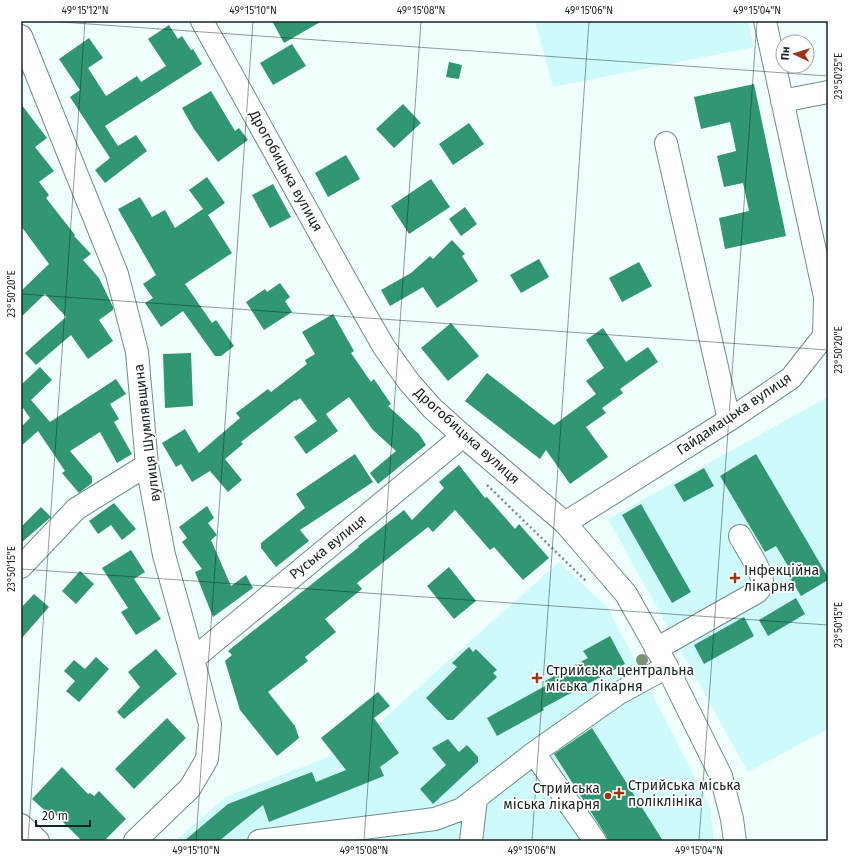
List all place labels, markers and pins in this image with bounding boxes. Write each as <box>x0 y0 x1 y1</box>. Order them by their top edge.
place label: Інфекційна лікарня <box>744 562 819 595</box>
marker: Інфекційна лікарня <box>729 572 741 584</box>
place label: Стрийська центральна міська лікарня <box>546 662 694 695</box>
marker: Стрийська центральна міська лікарня <box>531 672 543 684</box>
place label: Стрийська міська поліклініка <box>628 777 741 810</box>
place label: Стрийська міська лікарня <box>503 780 600 813</box>
marker: Стрийська міська поліклініка <box>613 787 625 799</box>
marker: Стрийська міська лікарня <box>603 791 613 801</box>

